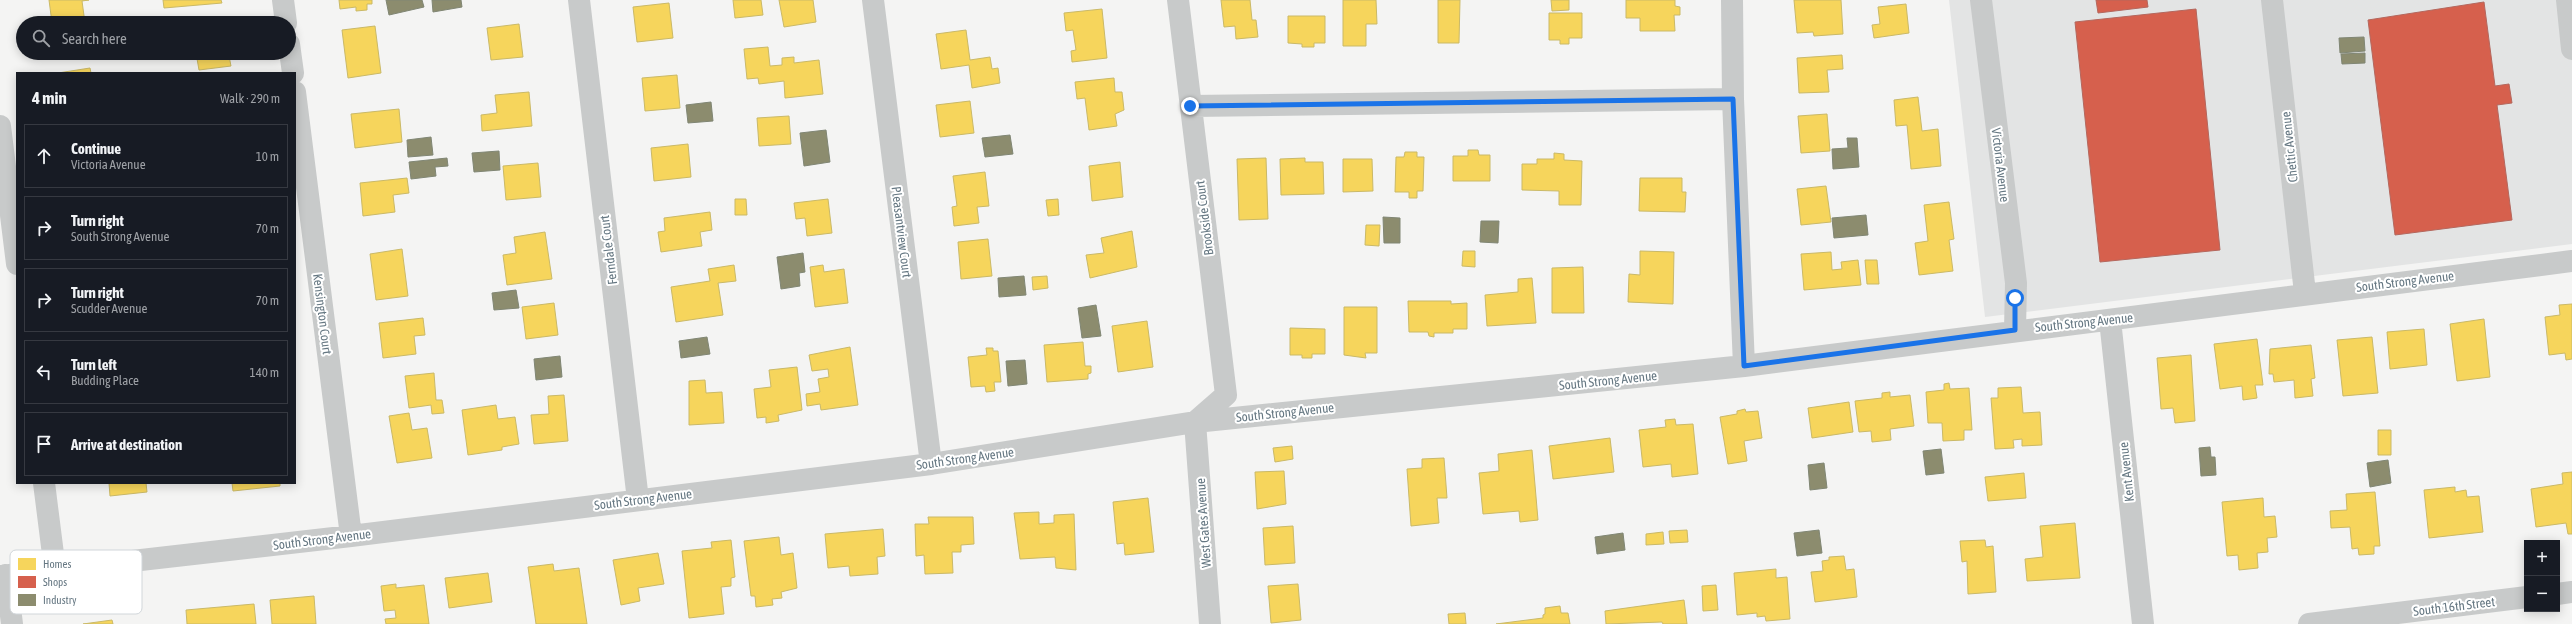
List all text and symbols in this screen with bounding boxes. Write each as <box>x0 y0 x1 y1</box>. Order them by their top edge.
search box <box>16 16 296 60</box>
icon: search <box>30 27 52 49</box>
text: Search here <box>62 30 127 47</box>
text: 4 min <box>32 88 67 108</box>
text: Walk · 290 m <box>220 91 280 106</box>
route end <box>1181 97 1199 115</box>
street label: Chettic Avenue <box>2278 111 2301 183</box>
street label: Victoria Avenue <box>1989 127 2013 203</box>
text: Continue <box>71 140 121 157</box>
icon: ahead <box>33 145 55 167</box>
text: 10 m <box>256 149 279 164</box>
text: Victoria Avenue <box>71 157 146 172</box>
street label: Brookside Court <box>1192 180 1217 256</box>
street label: Pleasantview Court <box>888 186 915 279</box>
text: Turn right <box>71 212 124 229</box>
street label: Ferndale Court <box>597 214 620 286</box>
icon: right <box>33 217 55 239</box>
text: 70 m <box>256 221 279 236</box>
text: South Strong Avenue <box>71 229 170 244</box>
street label: South Strong Avenue <box>2355 268 2455 295</box>
street label: Kensington Court <box>310 273 335 356</box>
text: Turn right <box>71 284 124 301</box>
icon: right <box>33 289 55 311</box>
route start <box>2006 289 2024 307</box>
text: 70 m <box>256 293 279 308</box>
text: Scudder Avenue <box>71 301 147 316</box>
street label: South Strong Avenue <box>2034 310 2134 335</box>
text: Turn left <box>71 356 117 373</box>
icon: left <box>33 361 55 383</box>
text: 140 m <box>250 365 279 380</box>
street label: South Strong Avenue <box>1558 368 1658 393</box>
text: Budding Place <box>71 373 139 388</box>
street label: South Strong Avenue <box>1235 400 1335 425</box>
icon: arrive <box>33 433 55 455</box>
text: Arrive at destination <box>71 436 182 453</box>
street label: Kent Avenue <box>2116 441 2137 502</box>
street label: South Strong Avenue <box>915 444 1015 473</box>
street label: West Gates Avenue <box>1193 478 1214 568</box>
street label: South Strong Avenue <box>593 486 693 513</box>
street label: South Strong Avenue <box>272 526 372 553</box>
map controls <box>2524 540 2560 612</box>
button: + <box>2524 540 2560 576</box>
legend <box>10 550 142 614</box>
text: Homes <box>43 558 71 570</box>
text: Shops <box>43 576 67 588</box>
button: − <box>2524 576 2560 612</box>
text: Industry <box>43 594 77 606</box>
street label: South 16th Street <box>2412 594 2496 619</box>

